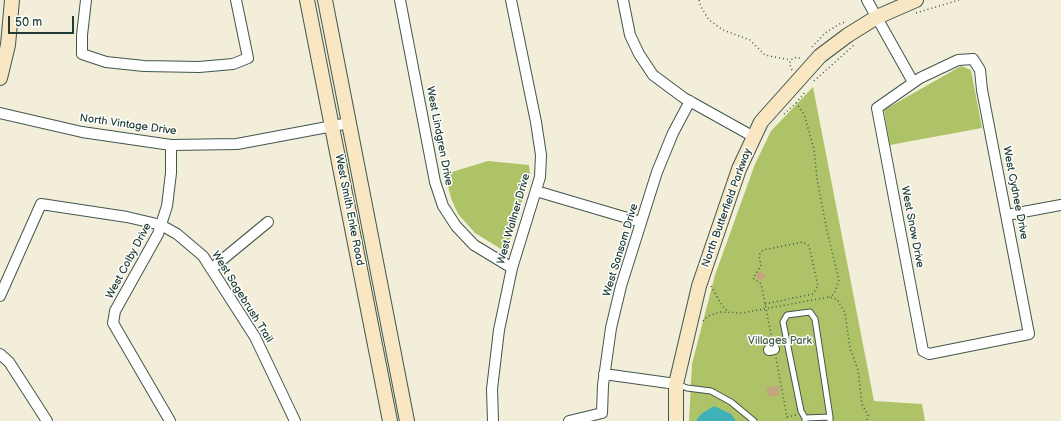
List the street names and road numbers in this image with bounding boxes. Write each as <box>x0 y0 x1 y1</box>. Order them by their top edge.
street label: West Lindgren Drive <box>423 85 455 187</box>
street label: North Vintage Drive <box>79 112 177 138</box>
street label: West Cydnee Drive <box>999 145 1031 241</box>
street label: North Butterfield Parkway <box>699 147 755 269</box>
street label: West Smith Enke Road <box>332 153 366 267</box>
street label: West Wallner Drive <box>495 172 533 266</box>
street label: West Snow Drive <box>898 185 926 269</box>
street label: West Sansom Drive <box>601 202 641 298</box>
street label: West Colby Drive <box>103 221 155 301</box>
street label: West Sagebrush Trail <box>208 249 276 345</box>

